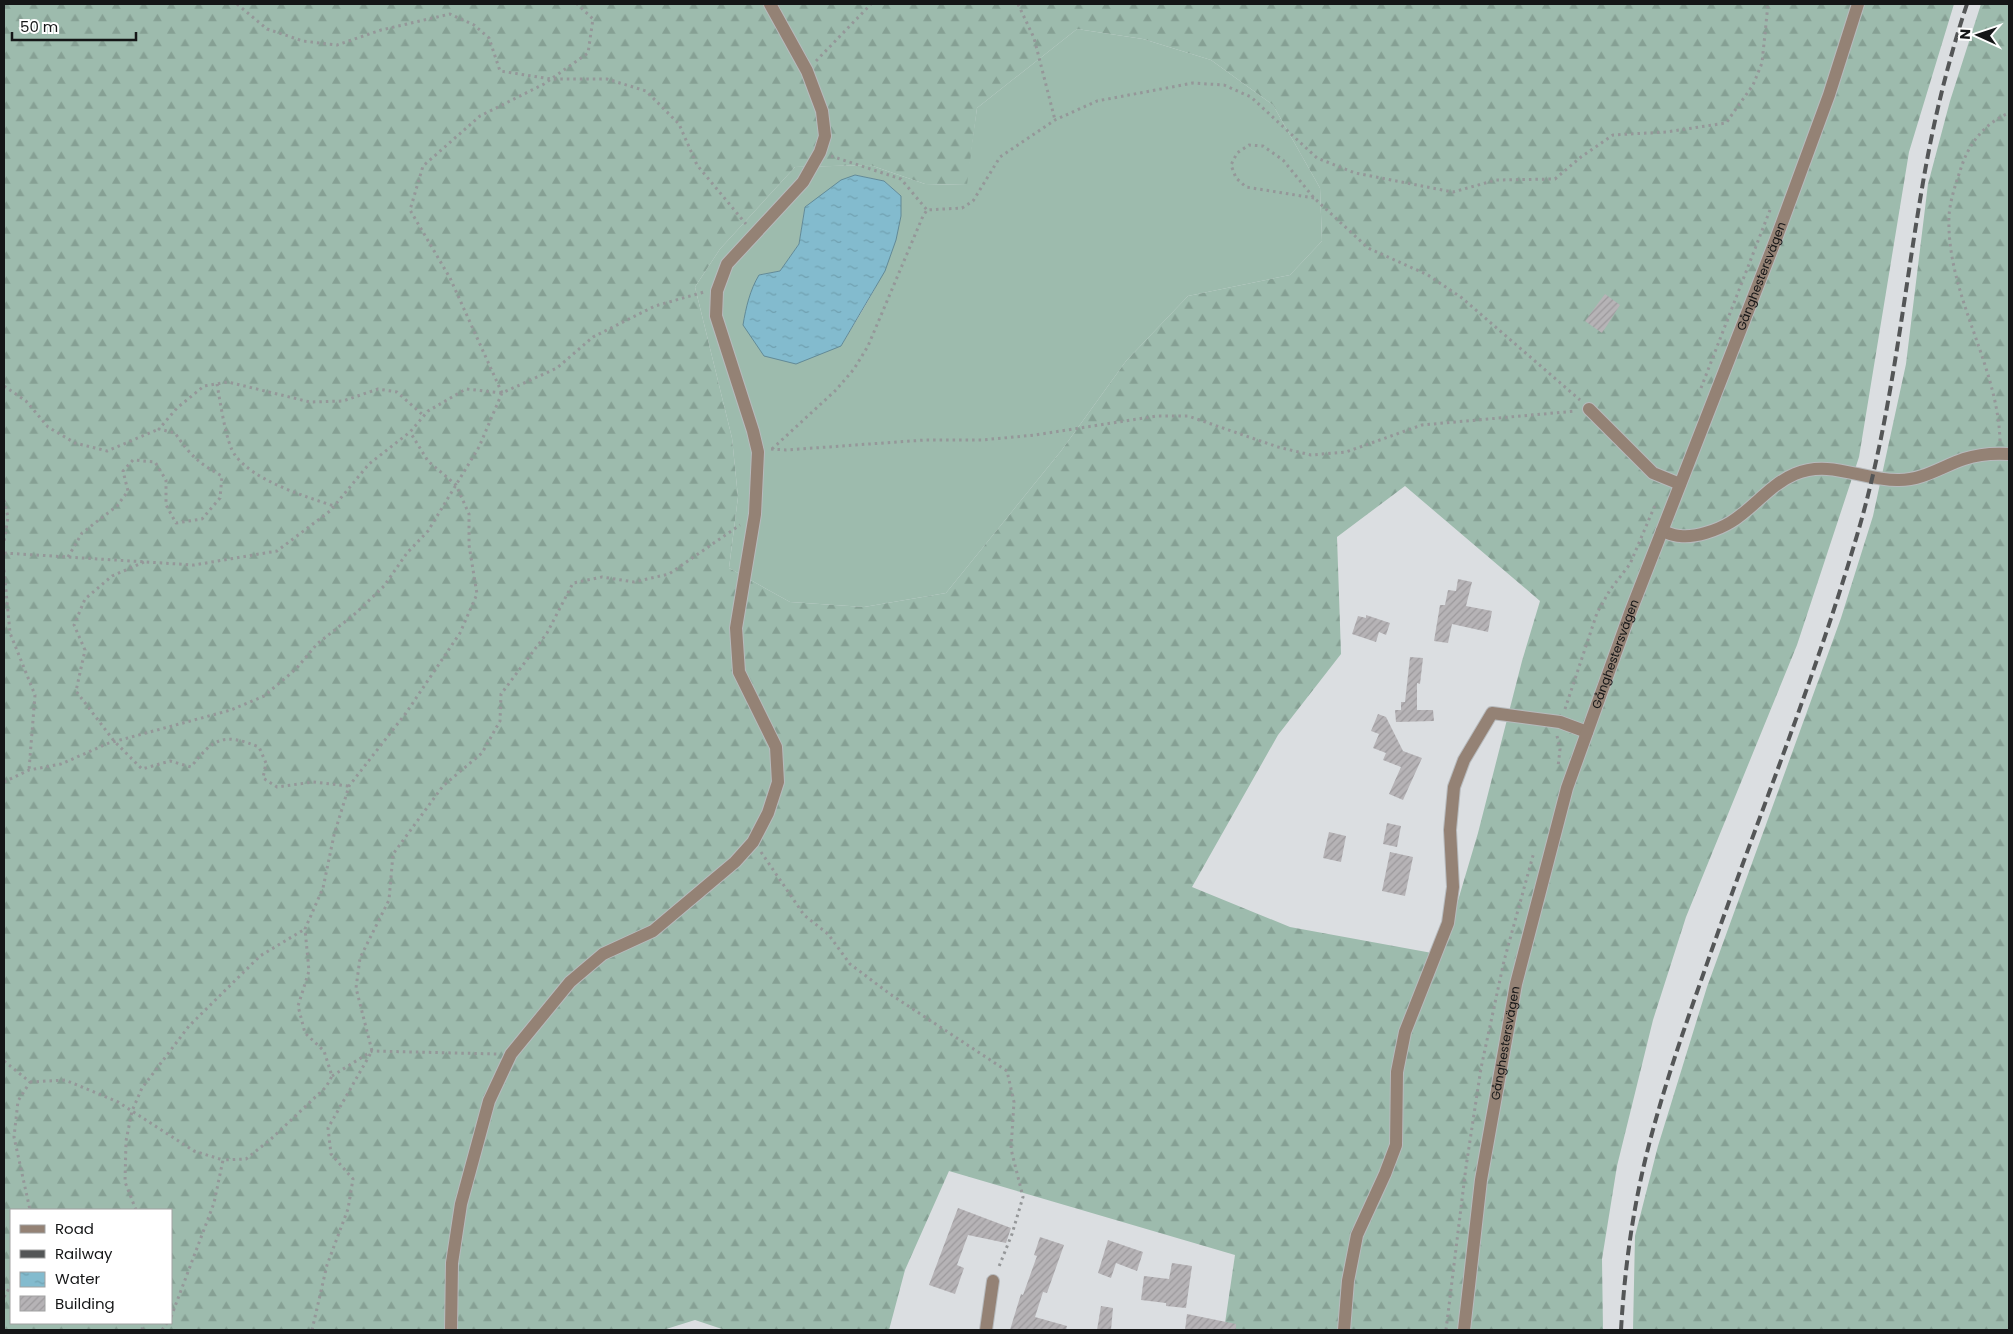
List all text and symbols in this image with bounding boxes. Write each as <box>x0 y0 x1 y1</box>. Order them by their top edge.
scale bar <box>12 10 136 42</box>
north arrow <box>1953 10 2003 60</box>
text: 50 m <box>20 16 58 37</box>
text: N <box>1955 29 1975 40</box>
street label: Gånghestersvägen <box>1732 219 1790 333</box>
street label: Gånghestersvägen <box>1587 597 1643 711</box>
street label: Gånghestersvägen <box>1486 985 1523 1101</box>
legend <box>10 1209 172 1324</box>
text: Road <box>55 1218 94 1239</box>
text: Railway <box>55 1243 113 1264</box>
text: Water <box>55 1268 101 1289</box>
text: Building <box>55 1293 115 1314</box>

